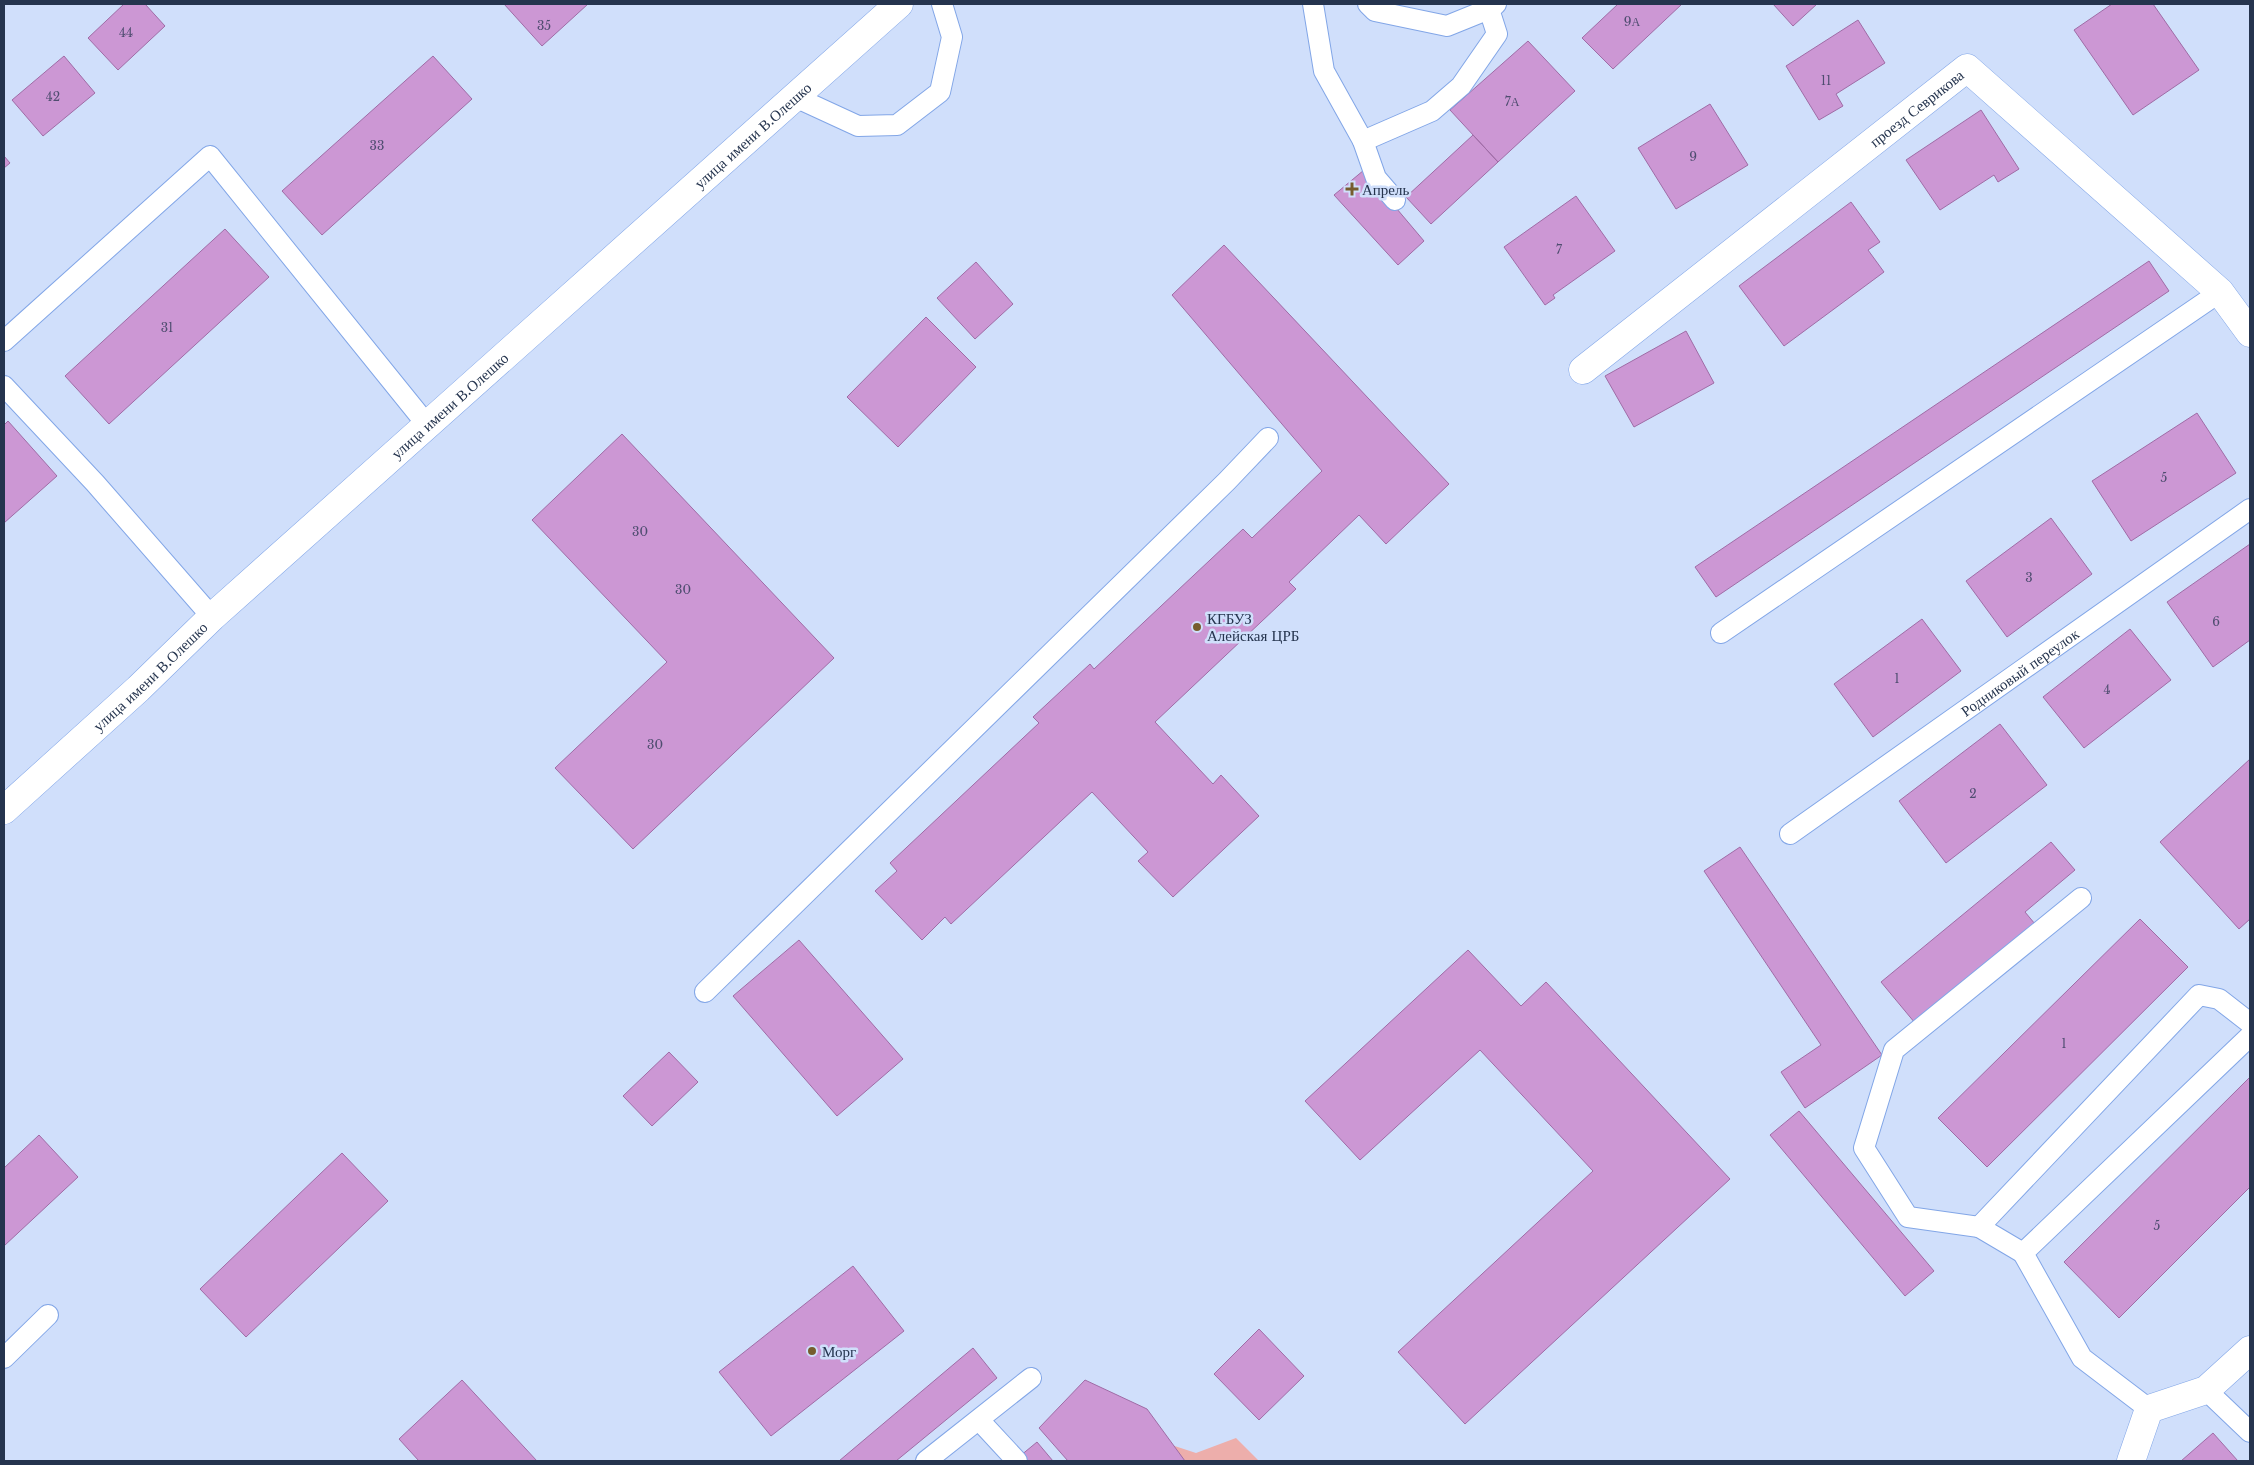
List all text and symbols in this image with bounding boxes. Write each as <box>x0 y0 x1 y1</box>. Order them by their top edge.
house number: 9А <box>1624 14 1641 29</box>
house number: 35 <box>537 18 551 33</box>
house number: 44 <box>119 25 133 40</box>
street label: проезд Севрикова <box>1865 65 1968 151</box>
house number: 11 <box>1821 73 1831 88</box>
street label: улица имени В.Олешко <box>690 78 815 192</box>
house number: 42 <box>46 89 60 104</box>
house number: 7А <box>1505 94 1520 109</box>
house number: 33 <box>370 138 384 153</box>
house number: 9 <box>1689 149 1697 164</box>
place label: Апрель <box>1362 180 1410 199</box>
marker: Апрель <box>1346 183 1358 195</box>
house number: 7 <box>1556 242 1563 257</box>
house number: 31 <box>161 320 173 335</box>
street label: улица имени В.Олешко <box>387 348 512 462</box>
house number: 5 <box>2161 470 2168 485</box>
house number: 30 <box>632 524 648 539</box>
house number: 3 <box>2025 570 2033 585</box>
house number: 30 <box>675 582 691 597</box>
place label: КГБУЗ Алейская ЦРБ <box>1207 609 1299 645</box>
house number: 6 <box>2212 614 2220 629</box>
street label: улица имени В.Олешко <box>89 618 211 735</box>
marker: КГБУЗ Алейская ЦРБ <box>1191 621 1203 633</box>
street label: Родниковый переулок <box>1957 623 2083 720</box>
house number: 1 <box>1894 671 1900 686</box>
house number: 4 <box>2103 682 2111 697</box>
house number: 30 <box>647 737 663 752</box>
house number: 2 <box>1969 786 1977 801</box>
house number: 1 <box>2061 1036 2067 1051</box>
house number: 5 <box>2154 1218 2161 1233</box>
place label: Морг <box>822 1342 856 1361</box>
marker: Морг <box>806 1345 818 1357</box>

